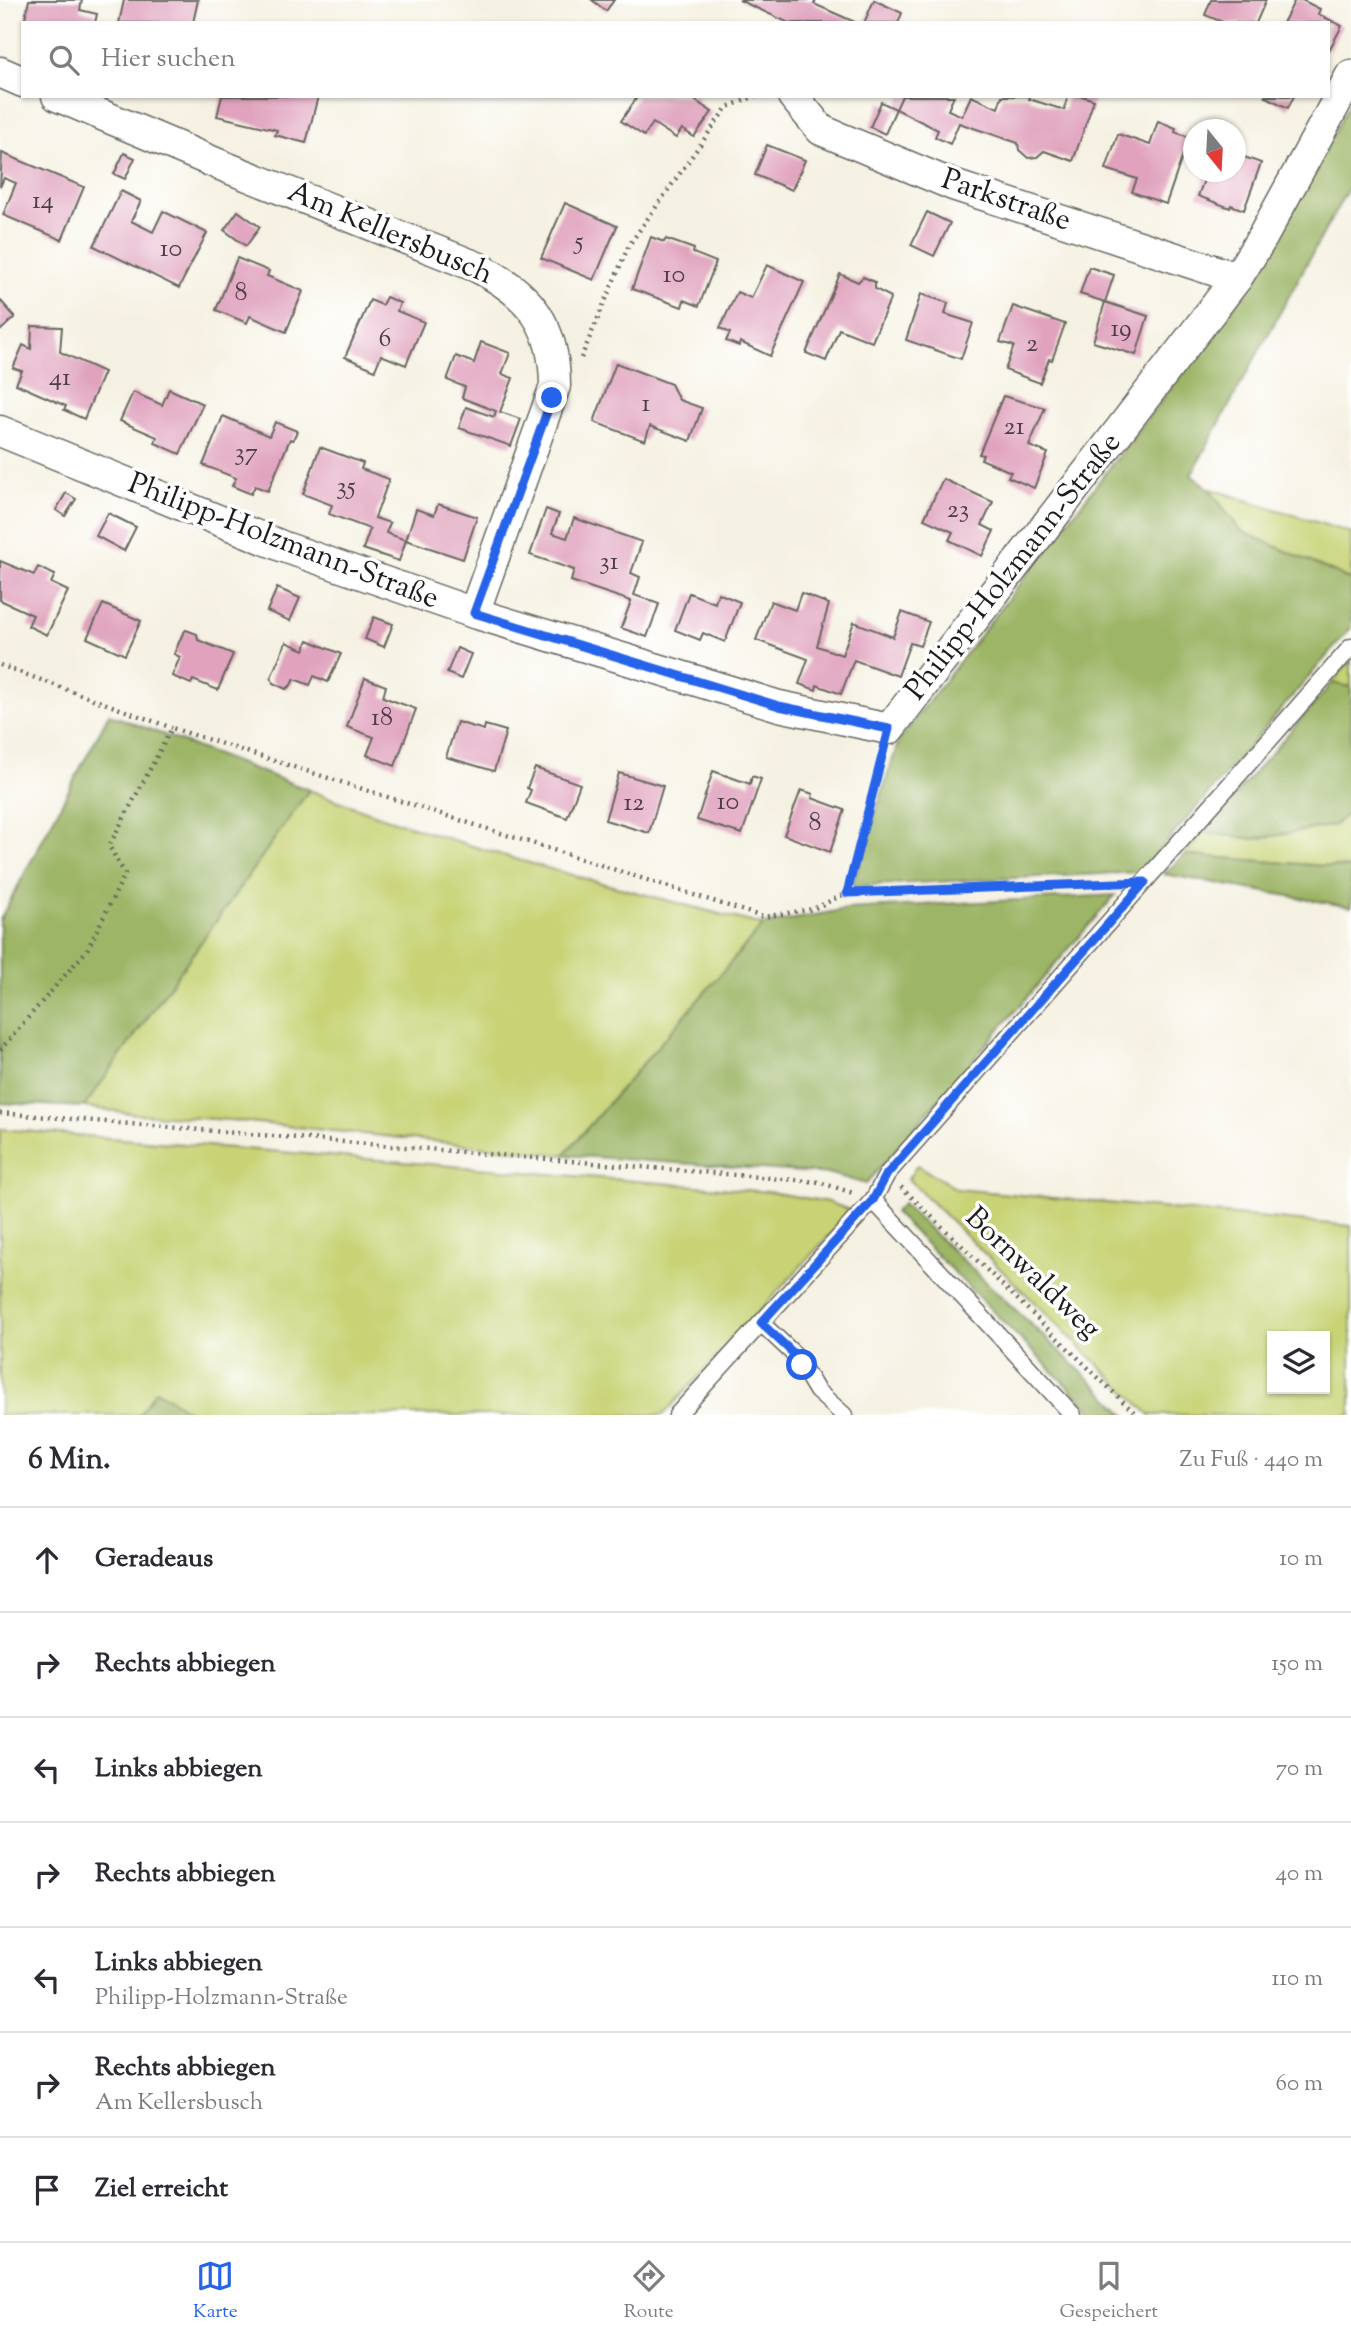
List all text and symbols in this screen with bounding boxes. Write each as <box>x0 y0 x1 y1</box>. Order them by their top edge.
search box <box>21 21 1330 98</box>
icon: search <box>45 41 83 79</box>
text: Hier suchen <box>101 41 236 78</box>
north arrow <box>1183 119 1246 182</box>
street label: Parkstraße <box>936 159 1076 243</box>
street label: Am Kellersbusch <box>281 171 500 297</box>
house number: 14 <box>32 183 54 220</box>
house number: 5 <box>573 224 584 261</box>
house number: 10 <box>160 231 182 268</box>
house number: 10 <box>663 257 685 294</box>
house number: 8 <box>234 275 248 312</box>
house number: 19 <box>1110 311 1132 348</box>
house number: 6 <box>379 321 391 358</box>
house number: 2 <box>1026 326 1038 363</box>
house number: 41 <box>49 360 71 397</box>
route end <box>536 382 567 413</box>
house number: 1 <box>642 386 651 423</box>
house number: 21 <box>1003 409 1025 446</box>
street label: Philipp-Holzmann-Straße <box>896 424 1132 710</box>
house number: 37 <box>234 435 258 472</box>
street label: Philipp-Holzmann-Straße <box>121 463 445 621</box>
house number: 35 <box>336 469 356 506</box>
house number: 23 <box>947 492 969 529</box>
house number: 31 <box>599 544 619 581</box>
house number: 18 <box>371 700 393 737</box>
house number: 10 <box>717 784 739 821</box>
house number: 12 <box>623 785 645 822</box>
house number: 8 <box>808 805 822 842</box>
street label: Bornwaldweg <box>954 1198 1110 1350</box>
map controls <box>1267 1331 1330 1394</box>
button: layers <box>1267 1331 1330 1394</box>
route start <box>786 1349 817 1380</box>
text: 6 Min. <box>28 1439 111 1482</box>
text: Zu Fuß · 440 m <box>1179 1444 1323 1477</box>
icon: ahead <box>28 1541 66 1579</box>
text: Geradeaus <box>95 1541 213 1578</box>
text: 10 m <box>1279 1543 1323 1576</box>
icon: right <box>28 1646 66 1684</box>
text: Rechts abbiegen <box>95 1646 276 1683</box>
text: 150 m <box>1271 1648 1323 1681</box>
icon: left <box>28 1751 66 1789</box>
text: Links abbiegen <box>95 1751 263 1788</box>
text: 70 m <box>1276 1753 1323 1786</box>
icon: right <box>28 1856 66 1894</box>
text: Rechts abbiegen <box>95 1856 276 1893</box>
text: 40 m <box>1276 1858 1323 1891</box>
text: Links abbiegen <box>95 1945 263 1982</box>
icon: left <box>28 1961 66 1999</box>
text: 110 m <box>1272 1963 1323 1996</box>
text: Philipp-Holzmann-Straße <box>95 1982 348 2015</box>
text: Rechts abbiegen <box>95 2050 276 2087</box>
icon: right <box>28 2066 66 2104</box>
text: 60 m <box>1275 2068 1323 2101</box>
text: Am Kellersbusch <box>95 2087 263 2120</box>
icon: arrive <box>28 2171 66 2209</box>
text: Ziel erreicht <box>95 2171 228 2208</box>
tab: Karte <box>193 2257 238 2326</box>
tab: Route <box>624 2257 673 2326</box>
tab: Gespeichert <box>1059 2257 1158 2326</box>

